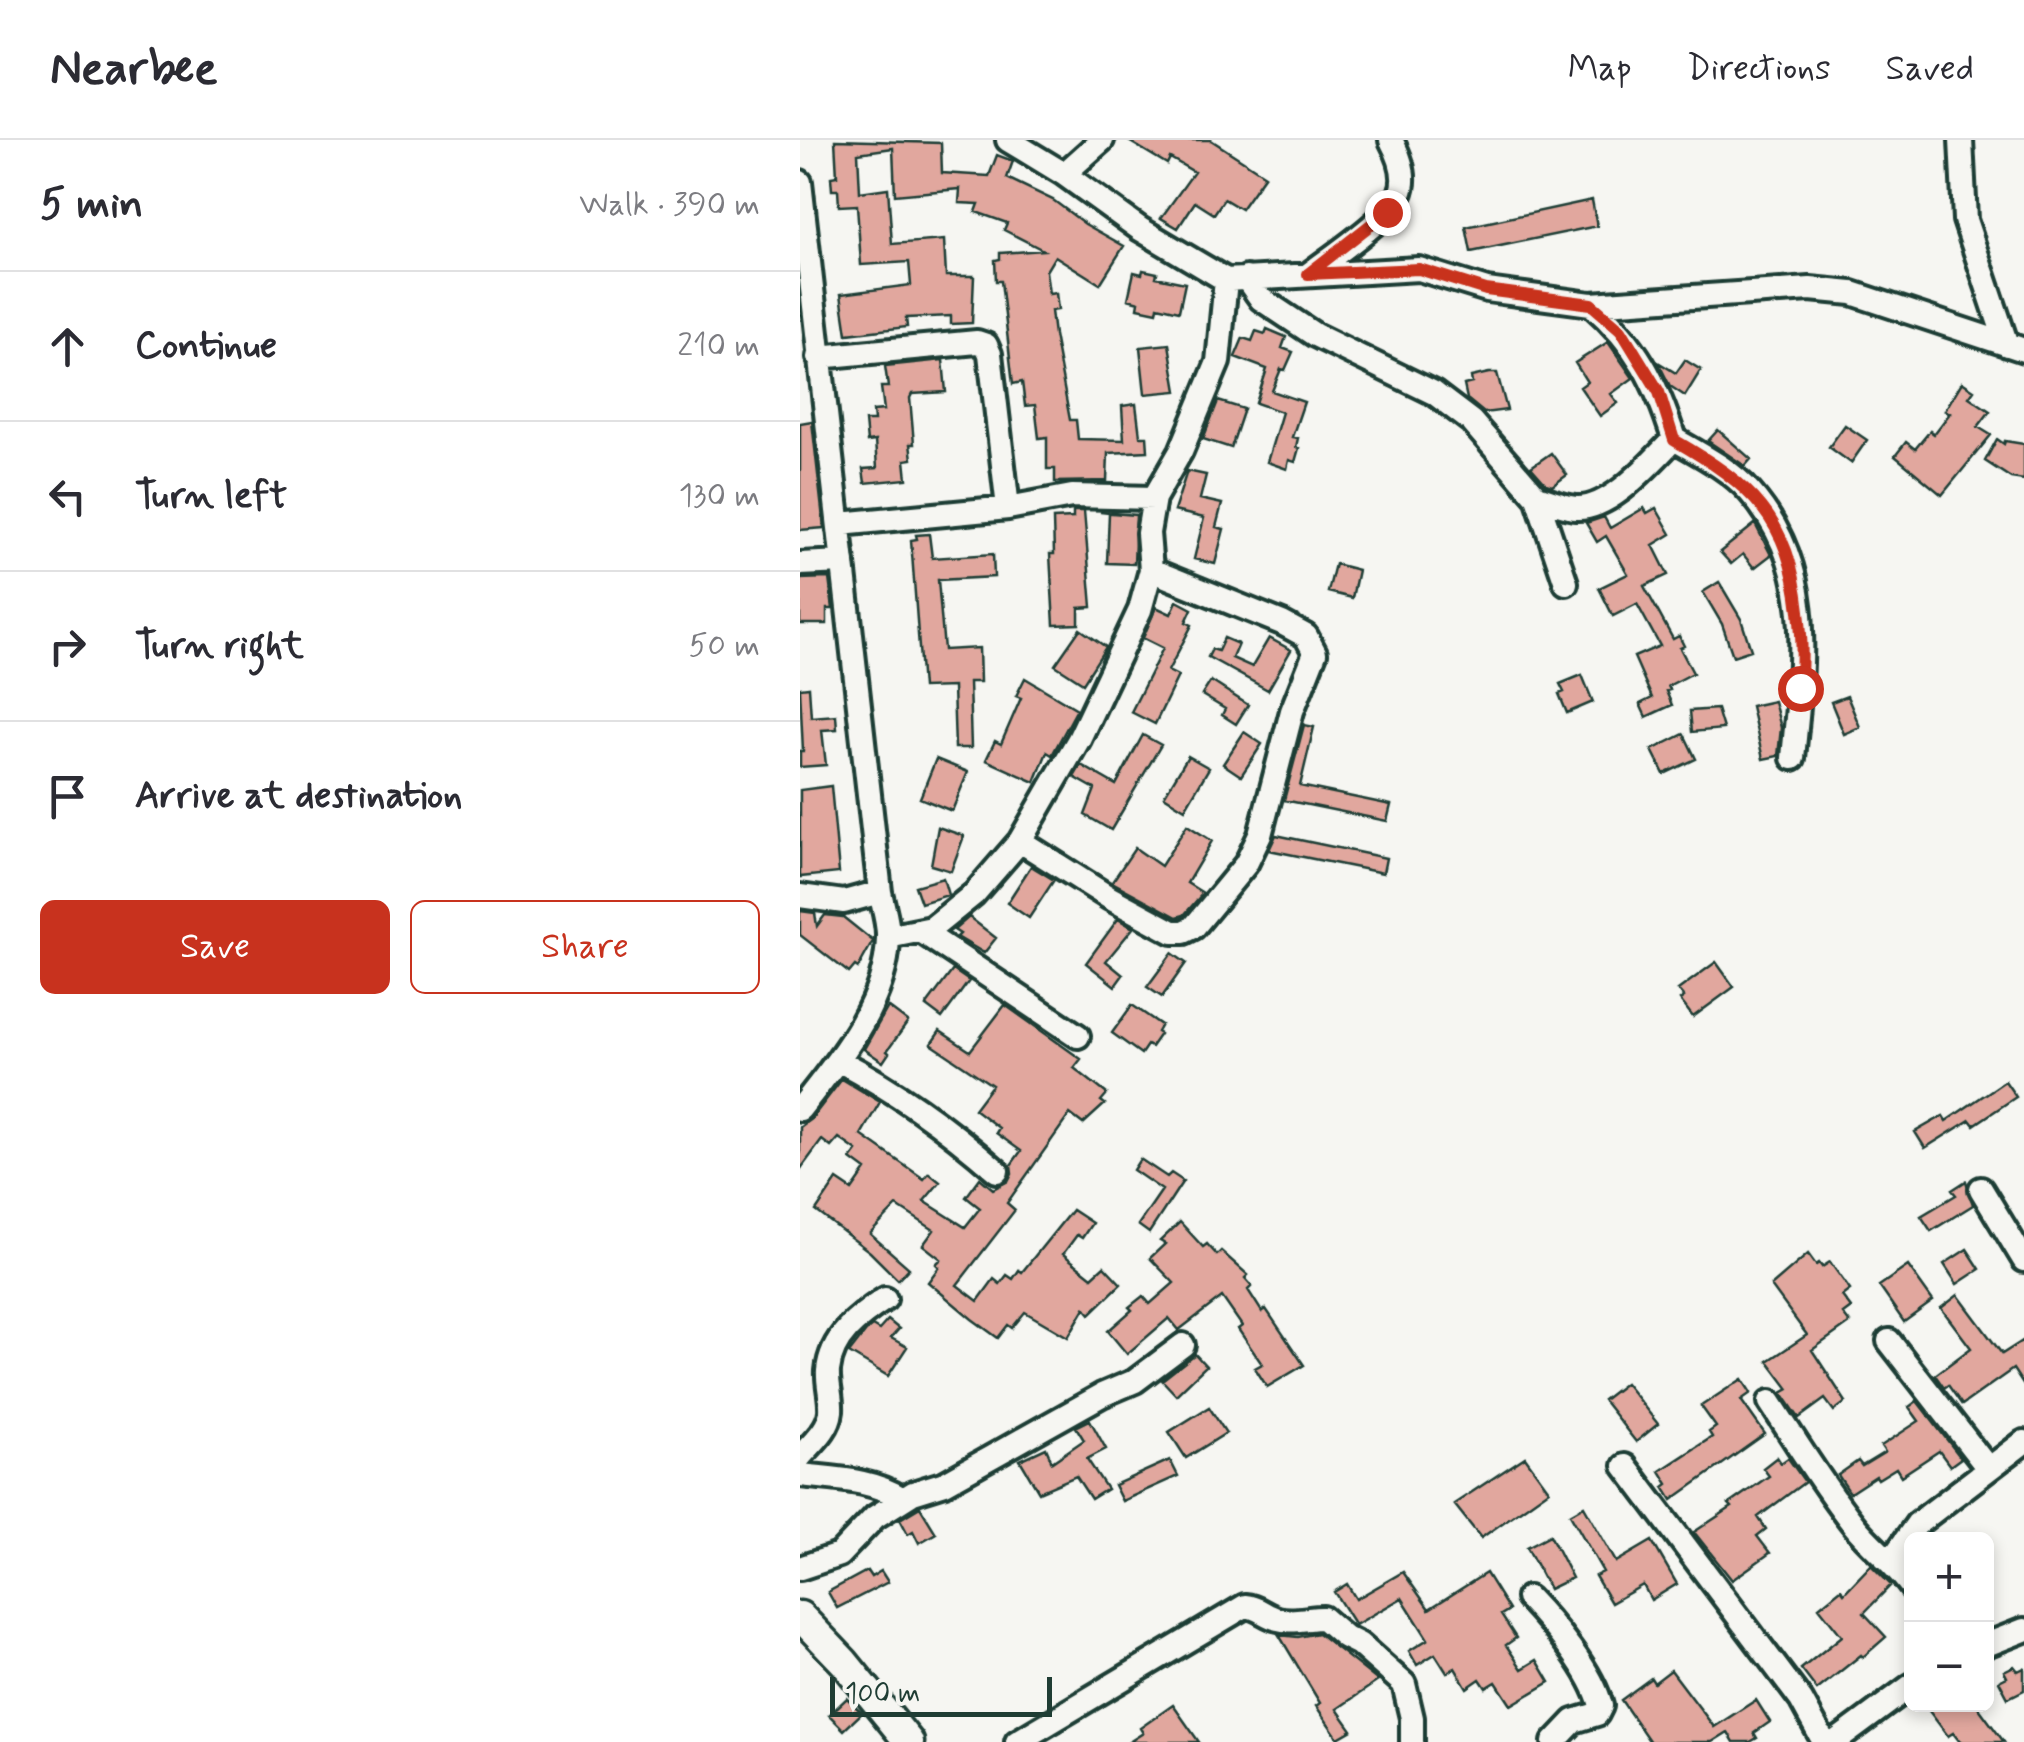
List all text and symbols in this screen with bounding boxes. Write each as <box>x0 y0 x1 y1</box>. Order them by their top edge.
text: Nearbee <box>50 38 218 101</box>
text: Map <box>1568 46 1632 92</box>
text: Directions <box>1687 46 1831 92</box>
text: Saved <box>1886 46 1974 92</box>
text: 5 min <box>40 178 143 233</box>
text: Walk · 390 m <box>579 184 760 226</box>
route end <box>1365 190 1411 236</box>
icon: ahead <box>40 319 95 374</box>
text: Continue <box>135 322 277 371</box>
text: 210 m <box>677 325 760 367</box>
icon: left <box>40 469 95 524</box>
text: Turn left <box>135 472 287 521</box>
text: 130 m <box>679 475 760 517</box>
icon: right <box>40 619 95 674</box>
text: Turn right <box>135 622 304 671</box>
text: 50 m <box>688 625 760 667</box>
route start <box>1778 666 1824 712</box>
icon: arrive <box>40 769 95 824</box>
text: Arrive at destination <box>135 772 462 821</box>
button: Save <box>40 900 390 994</box>
button: Share <box>410 900 760 994</box>
map controls <box>1904 1532 1994 1712</box>
button: + <box>1904 1532 1994 1622</box>
button: − <box>1904 1622 1994 1712</box>
scale bar <box>830 1672 1052 1716</box>
text: 100 m <box>845 1676 920 1713</box>

